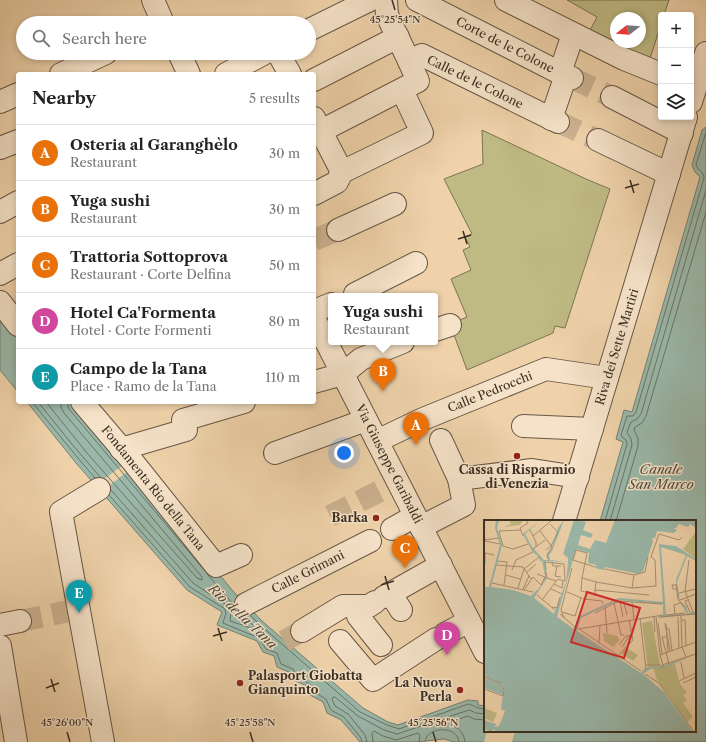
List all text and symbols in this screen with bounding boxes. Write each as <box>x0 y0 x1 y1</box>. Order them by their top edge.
north arrow <box>610 12 646 48</box>
map controls <box>658 12 694 120</box>
button: + <box>658 12 694 48</box>
text: 45°25'54"N <box>370 13 420 26</box>
street label: Corte de le Colone <box>454 13 557 76</box>
search box <box>16 16 316 60</box>
icon: search <box>30 27 52 49</box>
text: Search here <box>62 29 147 48</box>
button: − <box>658 48 694 84</box>
street label: Calle de le Colone <box>425 52 526 111</box>
button: layers <box>658 84 694 120</box>
text: Nearby <box>32 88 96 108</box>
text: 5 results <box>249 90 300 106</box>
text: Osteria al Garanghèlo <box>70 135 238 154</box>
text: A <box>40 145 50 161</box>
text: 30 m <box>269 145 300 161</box>
text: Restaurant <box>70 154 137 170</box>
text: Yuga sushi <box>70 191 150 210</box>
text: B <box>40 201 50 217</box>
text: 30 m <box>269 201 300 217</box>
text: Restaurant <box>70 210 137 226</box>
text: Trattoria Sottoprova <box>70 247 228 266</box>
text: C <box>40 257 50 273</box>
text: 50 m <box>269 257 300 273</box>
text: Restaurant · Corte Delfina <box>70 266 231 282</box>
street label: Riva dei Sette Martiri <box>592 286 641 407</box>
popup <box>328 293 438 345</box>
text: Yuga sushi <box>343 302 423 321</box>
text: Hotel Ca'Formenta <box>70 303 216 322</box>
text: D <box>39 313 51 329</box>
text: 80 m <box>268 313 300 329</box>
text: Restaurant <box>343 321 410 337</box>
text: Hotel · Corte Formenti <box>70 322 211 338</box>
pin: B <box>370 358 396 391</box>
text: Campo de la Tana <box>70 359 207 378</box>
street label: Calle Pedrocchi <box>445 368 535 415</box>
text: E <box>40 369 50 385</box>
text: 110 m <box>265 369 300 385</box>
text: Place · Ramo de la Tana <box>70 378 217 394</box>
street label: Via Giuseppe Garibaldi <box>352 401 426 526</box>
pin: A <box>403 412 429 445</box>
street label: Fondamenta Rio della Tana <box>98 422 209 554</box>
your location <box>334 443 354 463</box>
marker: Cassa di Risparmio di Venezia <box>512 451 522 461</box>
water label: Canale San Marco <box>627 461 694 492</box>
place label: Cassa di Risparmio di Venezia <box>459 462 576 491</box>
place label: Barka <box>332 510 369 525</box>
marker: Barka <box>371 513 381 523</box>
inset map <box>484 520 696 732</box>
pin: C <box>392 535 418 568</box>
street label: Calle Grimani <box>269 547 347 596</box>
water label: Rio della Tana <box>205 579 281 652</box>
pin: E <box>66 580 92 613</box>
pin: D <box>434 622 460 655</box>
place label: Palasport Giobatta Gianquinto <box>248 668 364 697</box>
place label: La Nuova Perla <box>394 675 453 704</box>
marker: Palasport Giobatta Gianquinto <box>235 678 245 688</box>
marker: La Nuova Perla <box>455 685 465 695</box>
text: 45°26'00"N <box>41 716 93 729</box>
text: 45°25'58"N <box>224 716 276 729</box>
text: 45°25'56"N <box>408 716 458 729</box>

